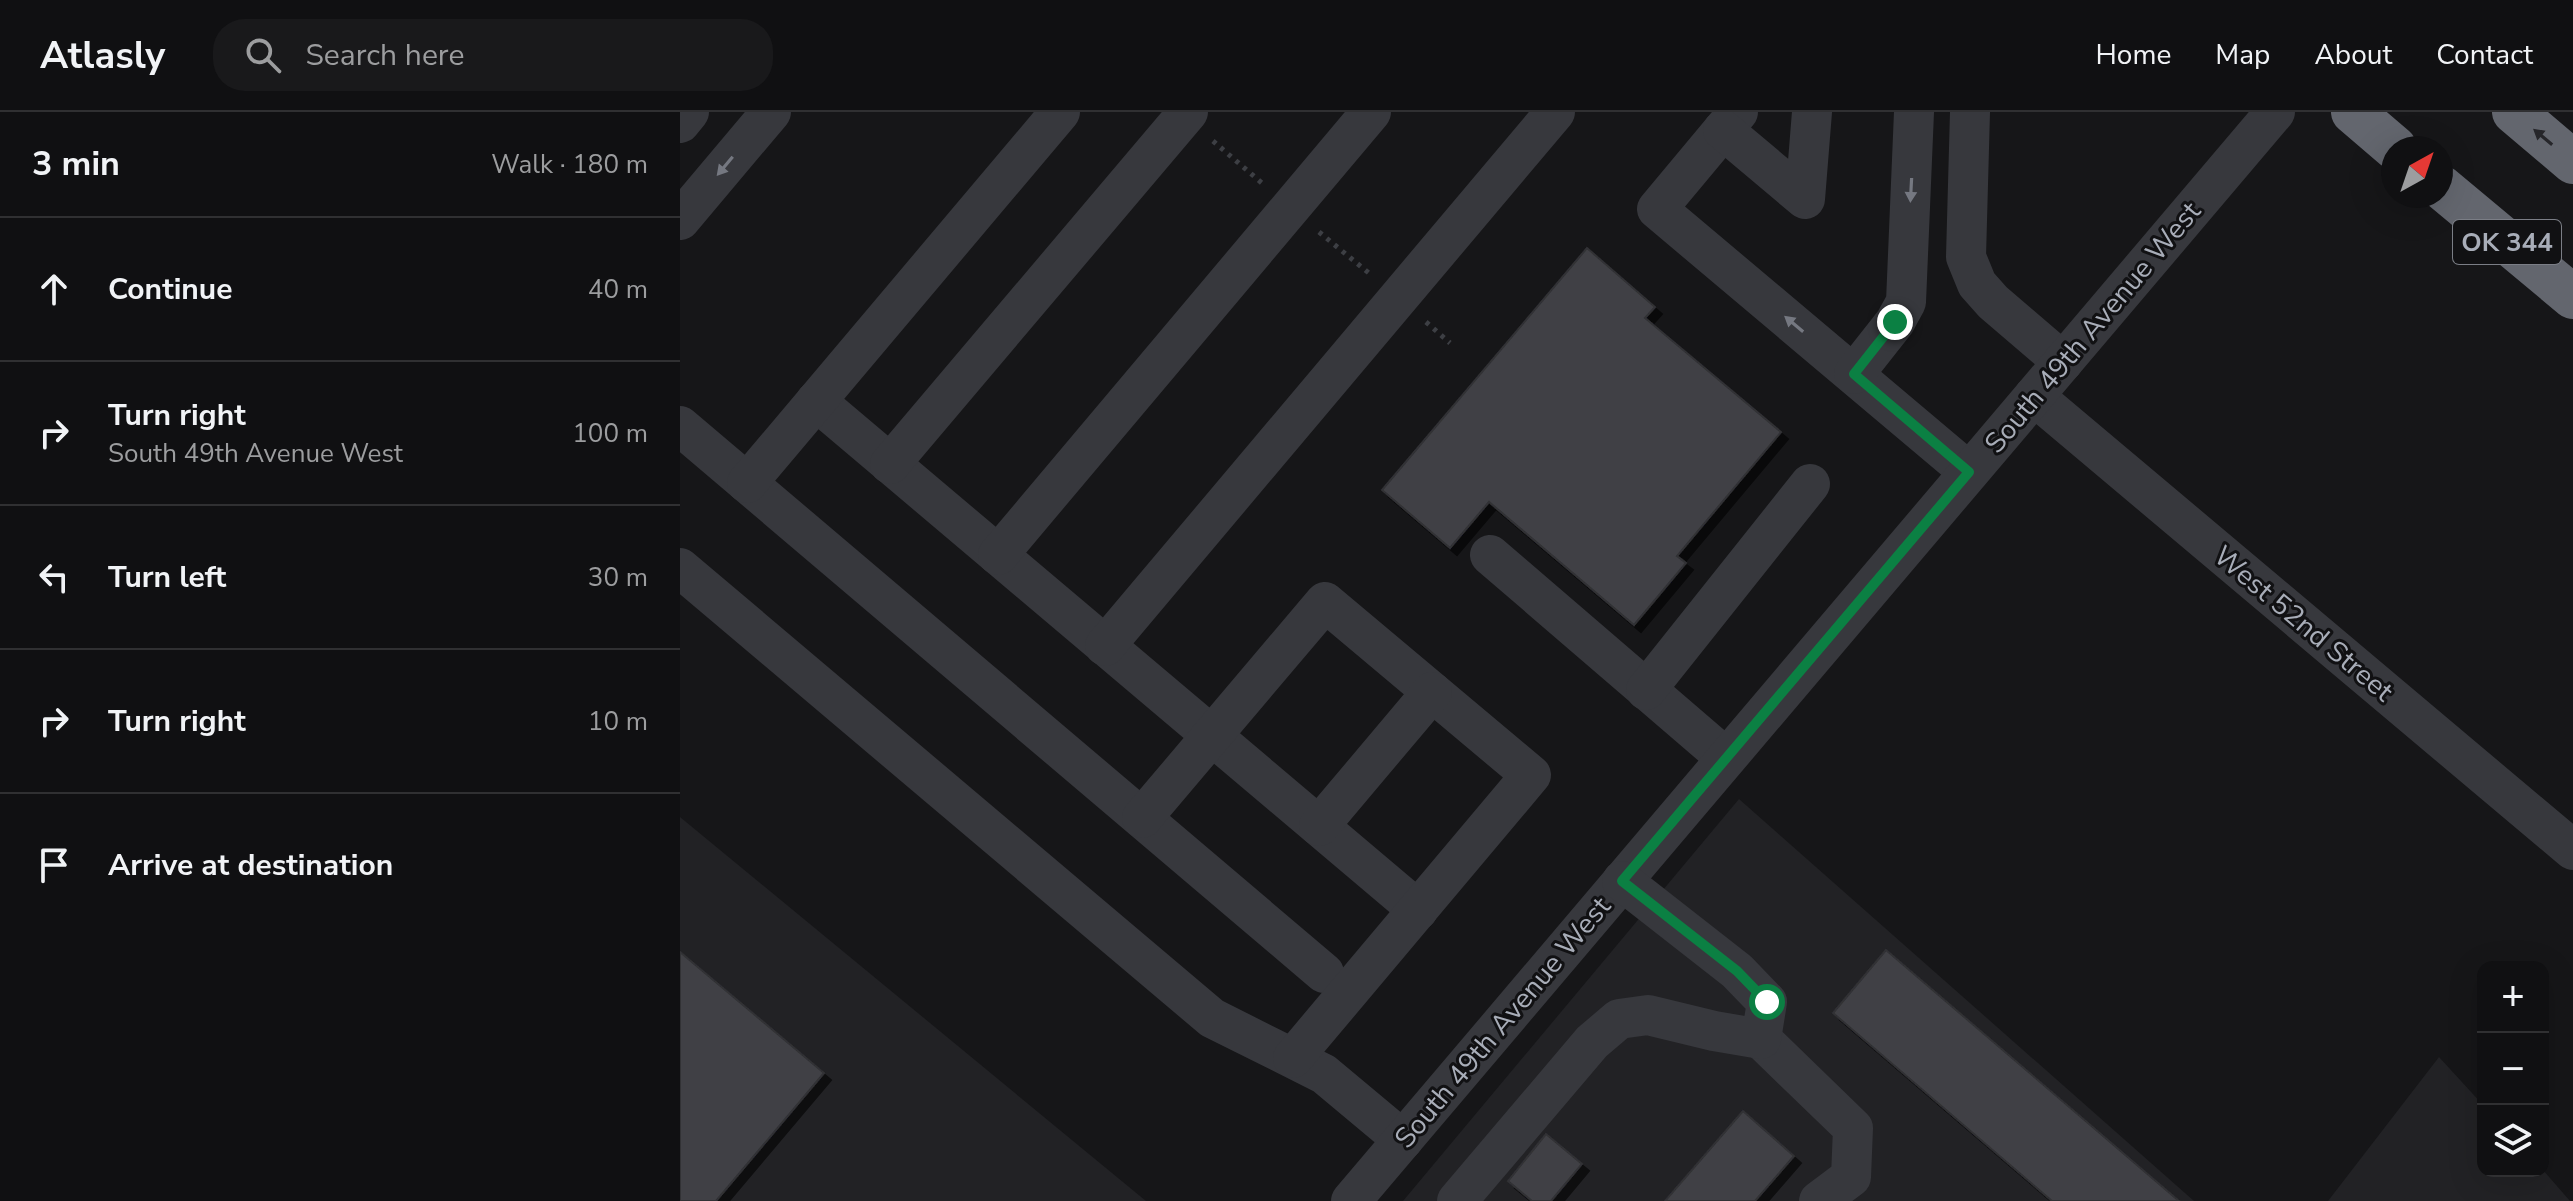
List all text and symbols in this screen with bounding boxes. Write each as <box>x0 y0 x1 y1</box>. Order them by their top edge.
search box <box>213 19 773 91</box>
text: Atlasly <box>40 30 165 81</box>
icon: search <box>241 33 285 77</box>
text: Search here <box>305 35 464 76</box>
text: Home <box>2096 36 2171 74</box>
text: Map <box>2215 36 2270 74</box>
text: About <box>2314 36 2392 74</box>
text: Contact <box>2436 36 2533 74</box>
one-way arrow <box>2534 129 2554 146</box>
north arrow <box>2381 136 2453 208</box>
text: 3 min <box>32 141 120 187</box>
text: Walk · 180 m <box>491 147 648 182</box>
one-way arrow <box>717 156 734 176</box>
one-way arrow <box>1904 178 1917 203</box>
street label: South 49th Avenue West <box>1976 194 2210 462</box>
road number: OK 344 <box>2453 220 2561 264</box>
icon: ahead <box>32 267 76 311</box>
text: Continue <box>108 269 233 310</box>
text: 40 m <box>588 272 648 307</box>
route end <box>1877 304 1913 340</box>
one-way arrow <box>1784 316 1804 333</box>
text: Turn right <box>108 395 246 436</box>
icon: right <box>32 411 76 455</box>
text: 100 m <box>572 416 648 451</box>
text: South 49th Avenue West <box>108 436 403 471</box>
street label: West 52nd Street <box>2205 537 2401 710</box>
icon: left <box>32 555 76 599</box>
text: Turn left <box>108 557 226 598</box>
text: 30 m <box>588 560 648 595</box>
icon: right <box>32 699 76 743</box>
text: Turn right <box>108 701 246 742</box>
text: 10 m <box>588 704 648 739</box>
icon: arrive <box>32 843 76 887</box>
text: Arrive at destination <box>108 845 393 886</box>
street label: South 49th Avenue West <box>1386 889 1620 1157</box>
map controls <box>2477 961 2549 1177</box>
button: + <box>2477 961 2549 1033</box>
route start <box>1749 984 1785 1020</box>
button: − <box>2477 1033 2549 1105</box>
button: layers <box>2477 1105 2549 1177</box>

